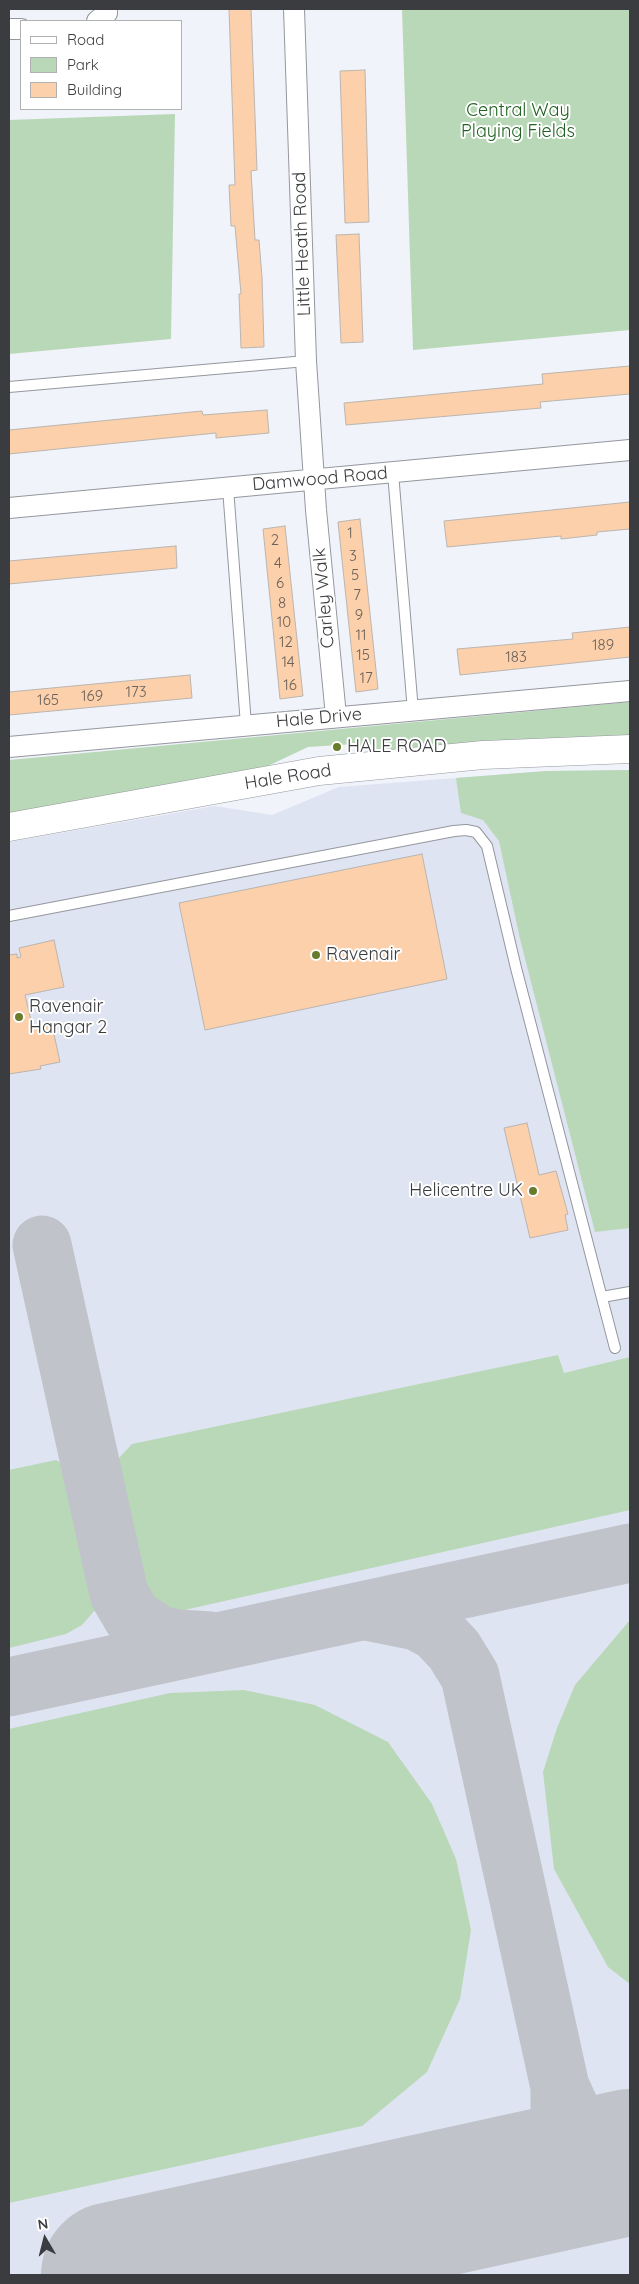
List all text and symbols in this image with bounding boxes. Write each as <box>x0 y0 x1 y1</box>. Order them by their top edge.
legend <box>20 20 182 110</box>
text: Road <box>67 30 104 49</box>
text: Park <box>67 55 99 74</box>
text: Building <box>67 80 122 99</box>
park label: Central Way Playing Fields <box>461 100 575 142</box>
street label: Little Heath Road <box>289 171 315 317</box>
street label: Damwood Road <box>251 462 389 496</box>
house number: 1 <box>347 524 353 542</box>
house number: 2 <box>271 531 279 549</box>
street label: Carley Walk <box>309 547 339 649</box>
house number: 3 <box>349 547 357 565</box>
house number: 4 <box>274 554 282 572</box>
house number: 5 <box>351 566 359 584</box>
house number: 6 <box>276 574 284 592</box>
house number: 7 <box>353 586 361 604</box>
house number: 8 <box>278 594 286 612</box>
house number: 9 <box>355 606 363 624</box>
house number: 10 <box>277 613 291 631</box>
house number: 11 <box>355 626 367 644</box>
house number: 12 <box>279 633 293 651</box>
house number: 189 <box>592 636 614 654</box>
house number: 15 <box>356 646 370 664</box>
house number: 183 <box>505 648 527 666</box>
house number: 14 <box>281 653 295 671</box>
house number: 17 <box>359 669 373 687</box>
house number: 16 <box>283 676 297 694</box>
house number: 173 <box>125 683 147 701</box>
house number: 169 <box>81 687 103 705</box>
house number: 165 <box>37 691 59 709</box>
street label: Hale Drive <box>275 703 363 733</box>
place label: HALE ROAD <box>347 736 446 758</box>
marker: HALE ROAD <box>331 741 343 753</box>
street label: Hale Road <box>243 759 333 795</box>
place label: Ravenair <box>326 944 401 966</box>
marker: Ravenair <box>310 949 322 961</box>
place label: Ravenair Hangar 2 <box>29 996 107 1038</box>
marker: Ravenair Hangar 2 <box>13 1011 25 1023</box>
place label: Helicentre UK <box>409 1180 523 1202</box>
marker: Helicentre UK <box>527 1185 539 1197</box>
north arrow <box>20 2214 70 2264</box>
text: N <box>37 2215 49 2234</box>

